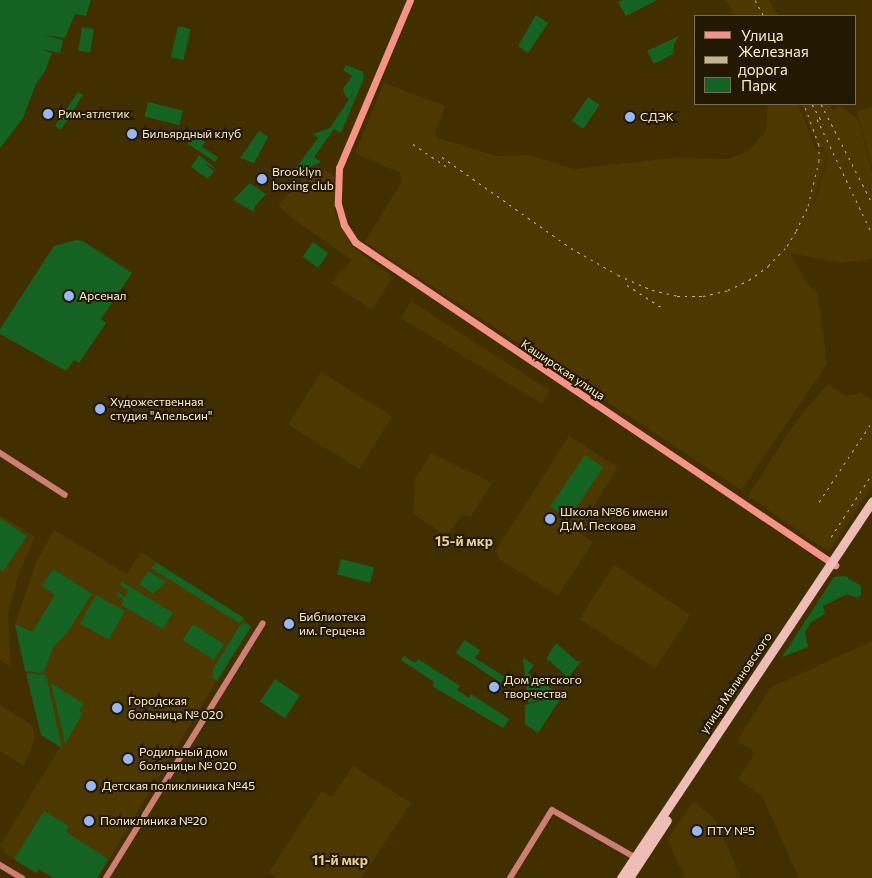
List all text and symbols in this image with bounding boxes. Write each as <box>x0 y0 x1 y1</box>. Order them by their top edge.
legend <box>694 15 857 105</box>
text: Улица <box>741 26 783 44</box>
text: Железная дорога <box>738 42 809 78</box>
text: Парк <box>741 76 777 94</box>
place label: Рим-атлетик <box>58 107 130 121</box>
marker: Рим-атлетик <box>42 108 54 120</box>
place label: СДЭК <box>640 110 674 124</box>
marker: СДЭК <box>624 111 636 123</box>
place label: Бильярдный клуб <box>142 127 241 141</box>
marker: Бильярдный клуб <box>126 128 138 140</box>
place label: Brooklyn boxing club <box>272 165 334 193</box>
marker: Brooklyn boxing club <box>256 173 268 185</box>
place label: Арсенал <box>79 289 127 303</box>
marker: Арсенал <box>63 290 75 302</box>
street label: Каширская улица <box>518 337 608 403</box>
place label: Художественная студия "Апельсин" <box>110 395 212 423</box>
marker: Художественная студия "Апельсин" <box>94 403 106 415</box>
place label: Школа №86 имени Д.М. Пескова <box>560 505 668 533</box>
marker: Школа №86 имени Д.М. Пескова <box>544 513 556 525</box>
district label: 15-й мкр <box>435 533 493 549</box>
place label: Библиотека им. Герцена <box>299 610 366 638</box>
marker: Библиотека им. Герцена <box>283 618 295 630</box>
street label: улица Малиновского <box>697 630 775 736</box>
place label: Дом детского творчества <box>504 673 582 701</box>
marker: Дом детского творчества <box>488 681 500 693</box>
place label: Городская больница № 020 <box>128 694 223 722</box>
marker: Городская больница № 020 <box>110 701 124 715</box>
place label: Родильный дом больницы № 020 <box>139 745 237 773</box>
marker: Родильный дом больницы № 020 <box>121 752 135 766</box>
marker: Детская поликлиника №45 <box>84 779 98 793</box>
place label: Детская поликлиника №45 <box>102 779 255 793</box>
marker: Поликлиника №20 <box>82 814 96 828</box>
place label: Поликлиника №20 <box>100 814 207 828</box>
place label: ПТУ №5 <box>707 824 755 838</box>
marker: ПТУ №5 <box>691 825 703 837</box>
district label: 11-й мкр <box>312 852 368 868</box>

